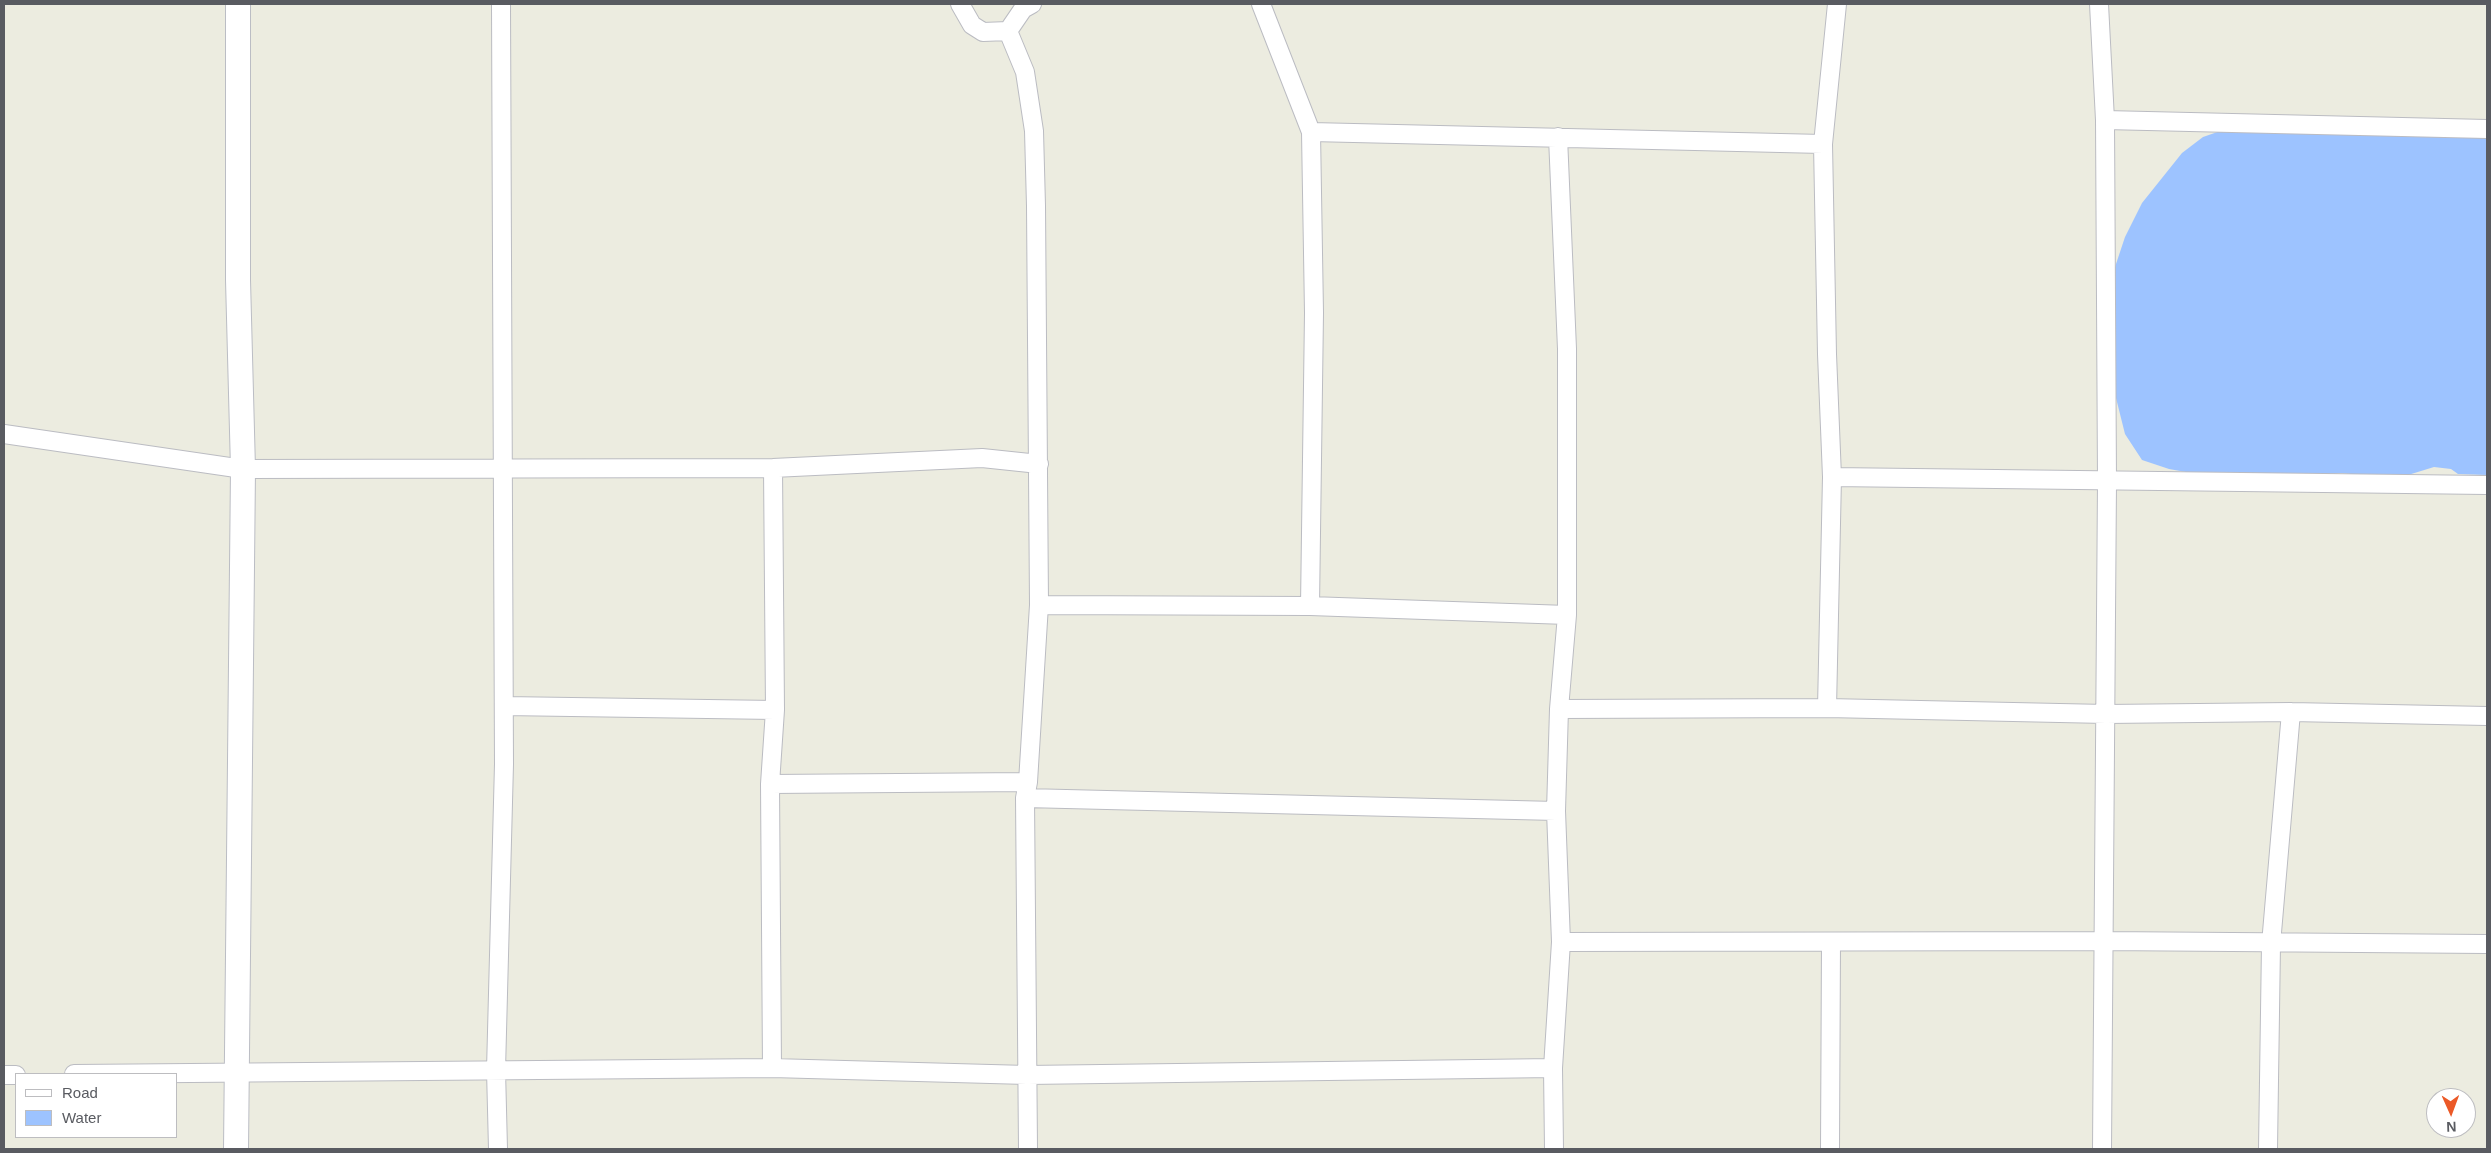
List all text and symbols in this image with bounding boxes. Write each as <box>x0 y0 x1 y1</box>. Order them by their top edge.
legend <box>15 1073 178 1138</box>
text: Road <box>62 1084 98 1101</box>
north arrow <box>2426 1088 2476 1138</box>
text: Water <box>62 1109 101 1126</box>
text: N <box>2446 1119 2457 1135</box>

